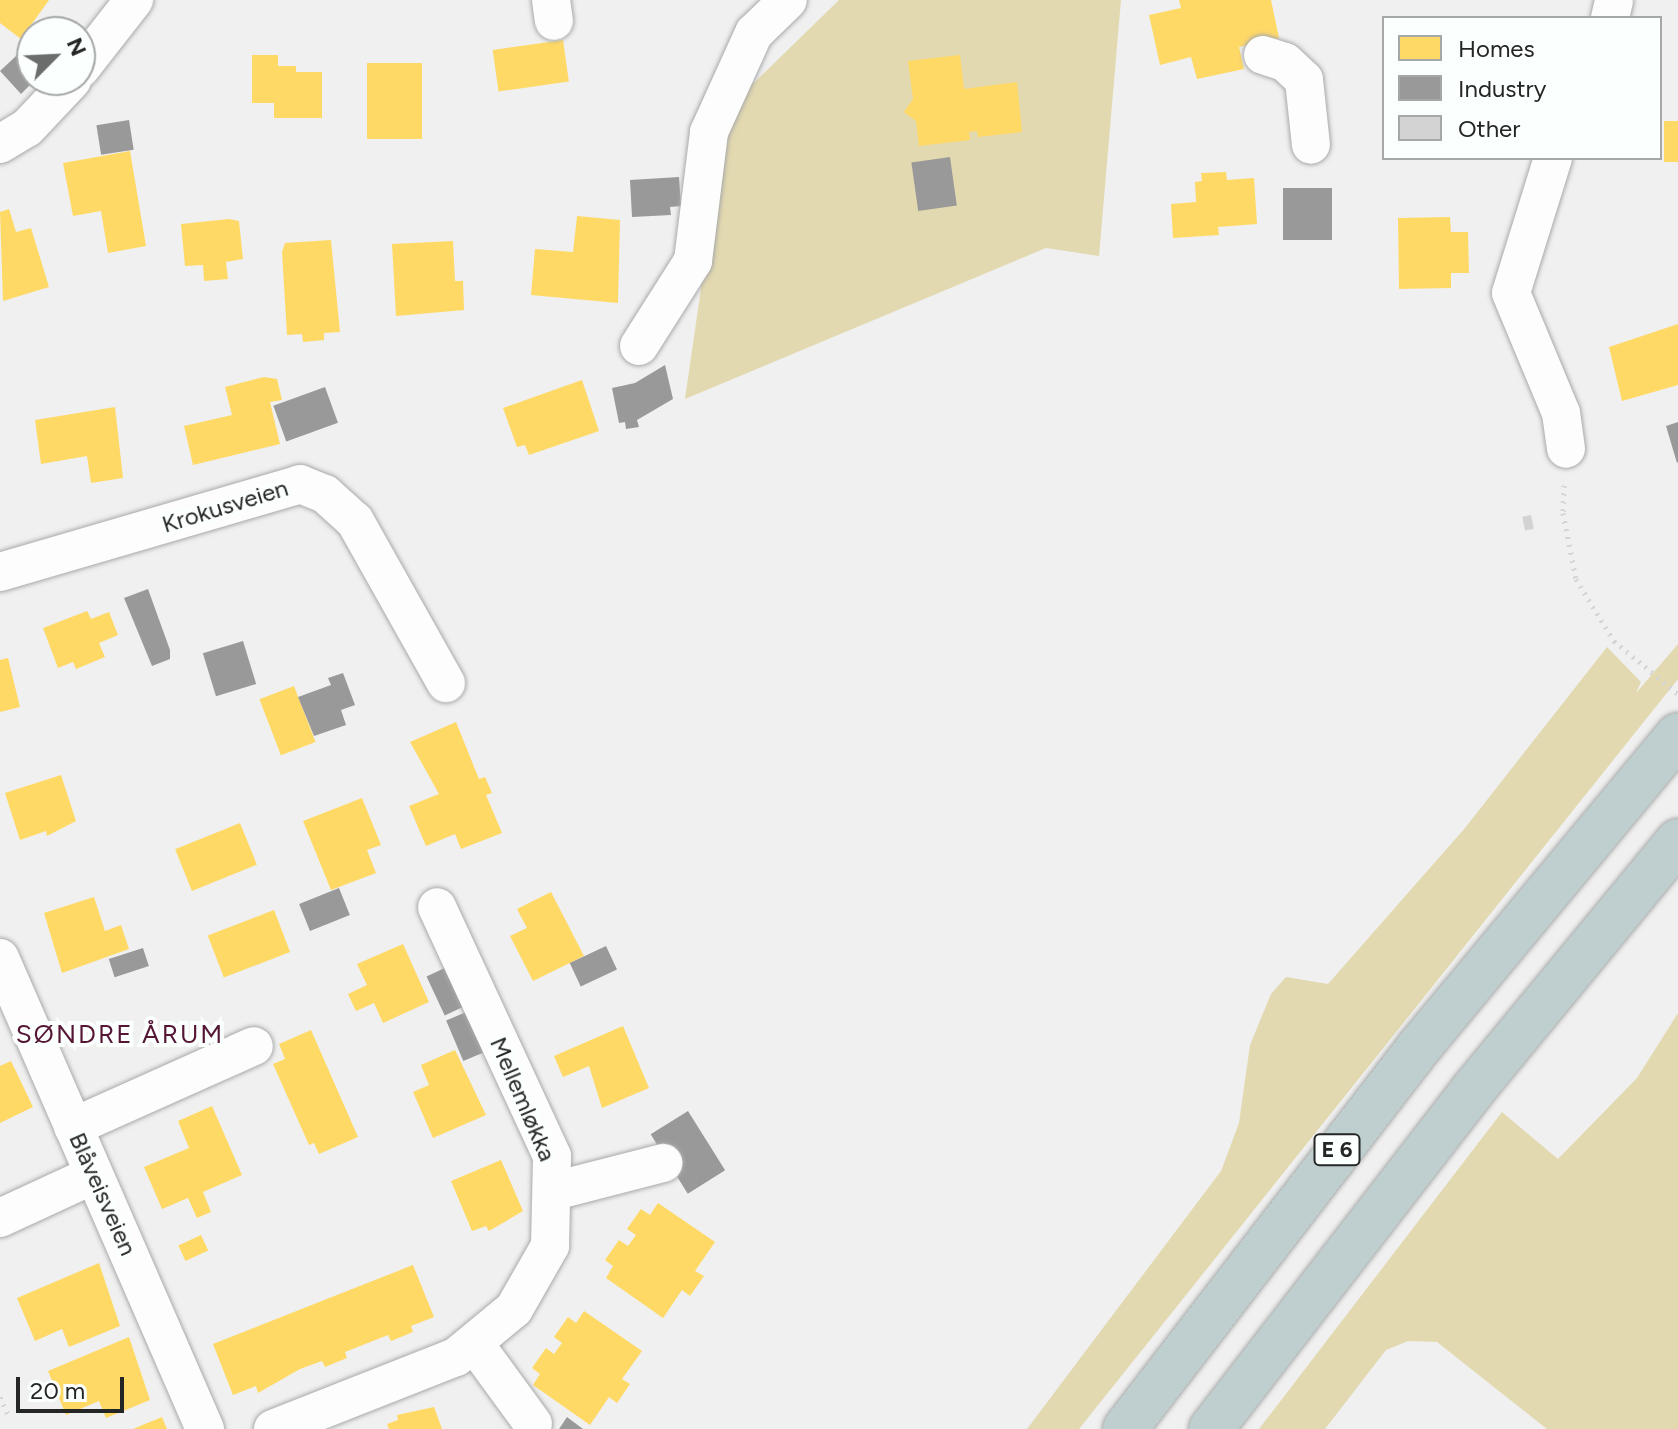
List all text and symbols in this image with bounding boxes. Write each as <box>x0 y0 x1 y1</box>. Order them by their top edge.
north arrow <box>16 16 96 96</box>
legend <box>1382 16 1662 160</box>
text: N <box>61 34 92 60</box>
text: Homes <box>1458 34 1535 63</box>
text: Industry <box>1458 74 1546 103</box>
text: Other <box>1458 114 1520 143</box>
street label: Krokusveien <box>159 473 291 539</box>
district label: SØNDRE ÅRUM <box>16 1019 224 1051</box>
street label: Mellemløkka <box>484 1033 562 1165</box>
street label: Blåveisveien <box>63 1128 143 1260</box>
road number: E 6 <box>1313 1132 1361 1168</box>
scale bar <box>20 1361 128 1411</box>
text: 20 m <box>30 1376 85 1405</box>

